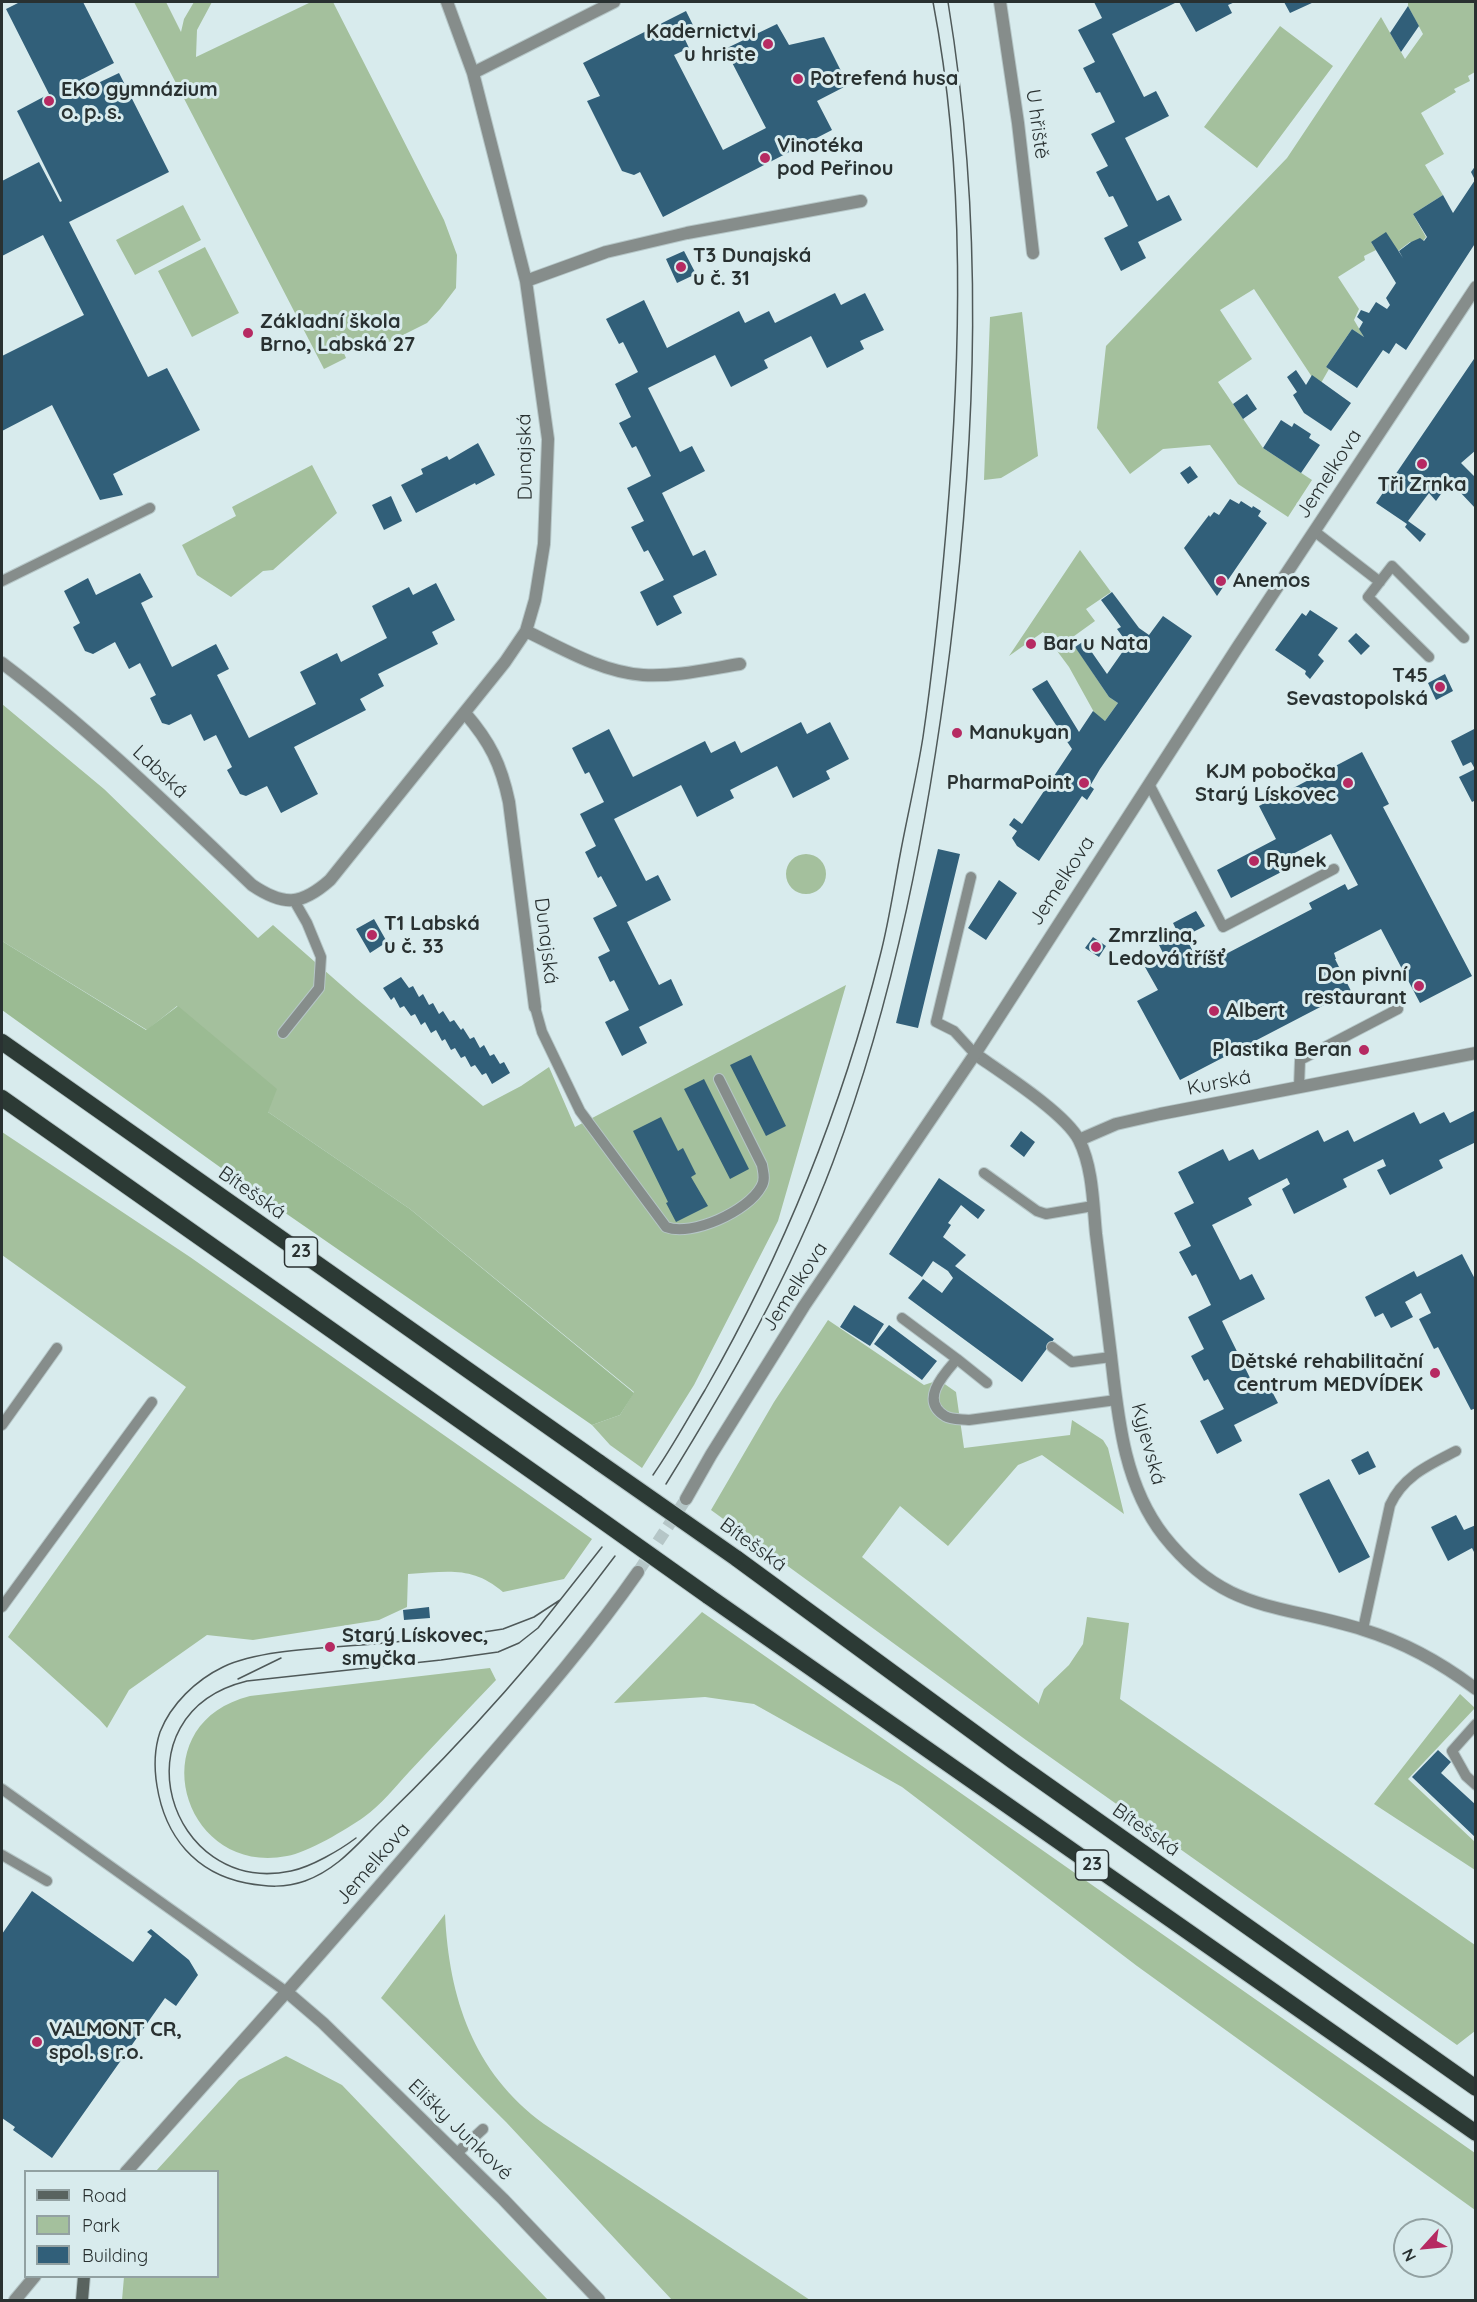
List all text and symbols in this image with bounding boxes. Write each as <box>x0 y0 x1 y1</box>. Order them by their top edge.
place label: Kadernictvi u hriste <box>646 20 756 67</box>
marker: Kadernictvi u hriste <box>761 37 775 51</box>
place label: Potrefená husa <box>810 67 958 91</box>
marker: Potrefená husa <box>791 72 805 86</box>
place label: EKO gymnázium o. p. s. <box>61 78 218 125</box>
street label: U hřiště <box>1020 87 1054 161</box>
marker: EKO gymnázium o. p. s. <box>42 94 56 108</box>
place label: Vinotéka pod Peřinou <box>777 134 893 181</box>
marker: Vinotéka pod Peřinou <box>758 151 772 165</box>
place label: T3 Dunajská u č. 31 <box>693 244 811 291</box>
marker: T3 Dunajská u č. 31 <box>674 260 688 274</box>
place label: Základní škola Brno, Labská 27 <box>260 310 415 357</box>
marker: Základní škola Brno, Labská 27 <box>241 326 255 340</box>
street label: Dunajská <box>512 413 538 501</box>
street label: Jemelkova <box>1291 425 1367 523</box>
marker: Tři Zrnka <box>1415 457 1429 471</box>
place label: Tři Zrnka <box>1378 473 1466 497</box>
place label: Anemos <box>1233 569 1310 593</box>
marker: Anemos <box>1214 574 1228 588</box>
place label: Bar u Nata <box>1043 632 1148 656</box>
marker: Bar u Nata <box>1024 637 1038 651</box>
place label: T45 Sevastopolská <box>1286 664 1428 711</box>
marker: T45 Sevastopolská <box>1433 680 1447 694</box>
place label: Manukyan <box>969 721 1069 745</box>
marker: Manukyan <box>950 726 964 740</box>
street label: Labská <box>127 740 193 804</box>
place label: KJM pobočka Starý Lískovec <box>1195 760 1336 807</box>
place label: PharmaPoint <box>947 771 1072 795</box>
marker: PharmaPoint <box>1077 776 1091 790</box>
marker: KJM pobočka Starý Lískovec <box>1341 776 1355 790</box>
street label: Jemelkova <box>1024 832 1100 930</box>
place label: Rynek <box>1266 849 1327 873</box>
marker: Rynek <box>1247 854 1261 868</box>
street label: Dunajská <box>529 896 563 986</box>
place label: T1 Labská u č. 33 <box>384 912 480 959</box>
place label: Zmrzlina, Ledová tříšť <box>1108 924 1225 971</box>
marker: T1 Labská u č. 33 <box>365 928 379 942</box>
marker: Zmrzlina, Ledová tříšť <box>1089 940 1103 954</box>
place label: Don pivní restaurant <box>1304 963 1407 1010</box>
marker: Don pivní restaurant <box>1412 979 1426 993</box>
place label: Albert <box>1226 999 1285 1023</box>
marker: Albert <box>1207 1004 1221 1018</box>
place label: Plastika Beran <box>1212 1038 1352 1062</box>
marker: Plastika Beran <box>1357 1043 1371 1057</box>
street label: Kurská <box>1185 1065 1253 1101</box>
street label: Bítešská <box>214 1161 290 1225</box>
road number: 23 <box>284 1237 318 1267</box>
street label: Jemelkova <box>757 1238 833 1336</box>
place label: Dětské rehabilitační centrum MEDVÍDEK <box>1231 1350 1423 1397</box>
marker: Dětské rehabilitační centrum MEDVÍDEK <box>1428 1366 1442 1380</box>
street label: Kyjevská <box>1126 1400 1170 1488</box>
street label: Bítešská <box>715 1513 791 1577</box>
place label: Starý Lískovec, smyčka <box>342 1624 488 1671</box>
marker: Starý Lískovec, smyčka <box>323 1640 337 1654</box>
street label: Bítešská <box>1108 1798 1184 1862</box>
street label: Jemelkova <box>331 1818 415 1910</box>
road number: 23 <box>1076 1850 1108 1880</box>
place label: VALMONT CR, spol. s r.o. <box>49 2018 182 2065</box>
marker: VALMONT CR, spol. s r.o. <box>30 2035 44 2049</box>
street label: Elišky Junkové <box>403 2074 517 2186</box>
legend <box>24 2170 219 2278</box>
text: Road <box>82 2184 127 2207</box>
text: Park <box>82 2214 120 2237</box>
north arrow <box>1393 2218 1453 2278</box>
text: Building <box>82 2244 148 2267</box>
text: N <box>1397 2245 1420 2265</box>

